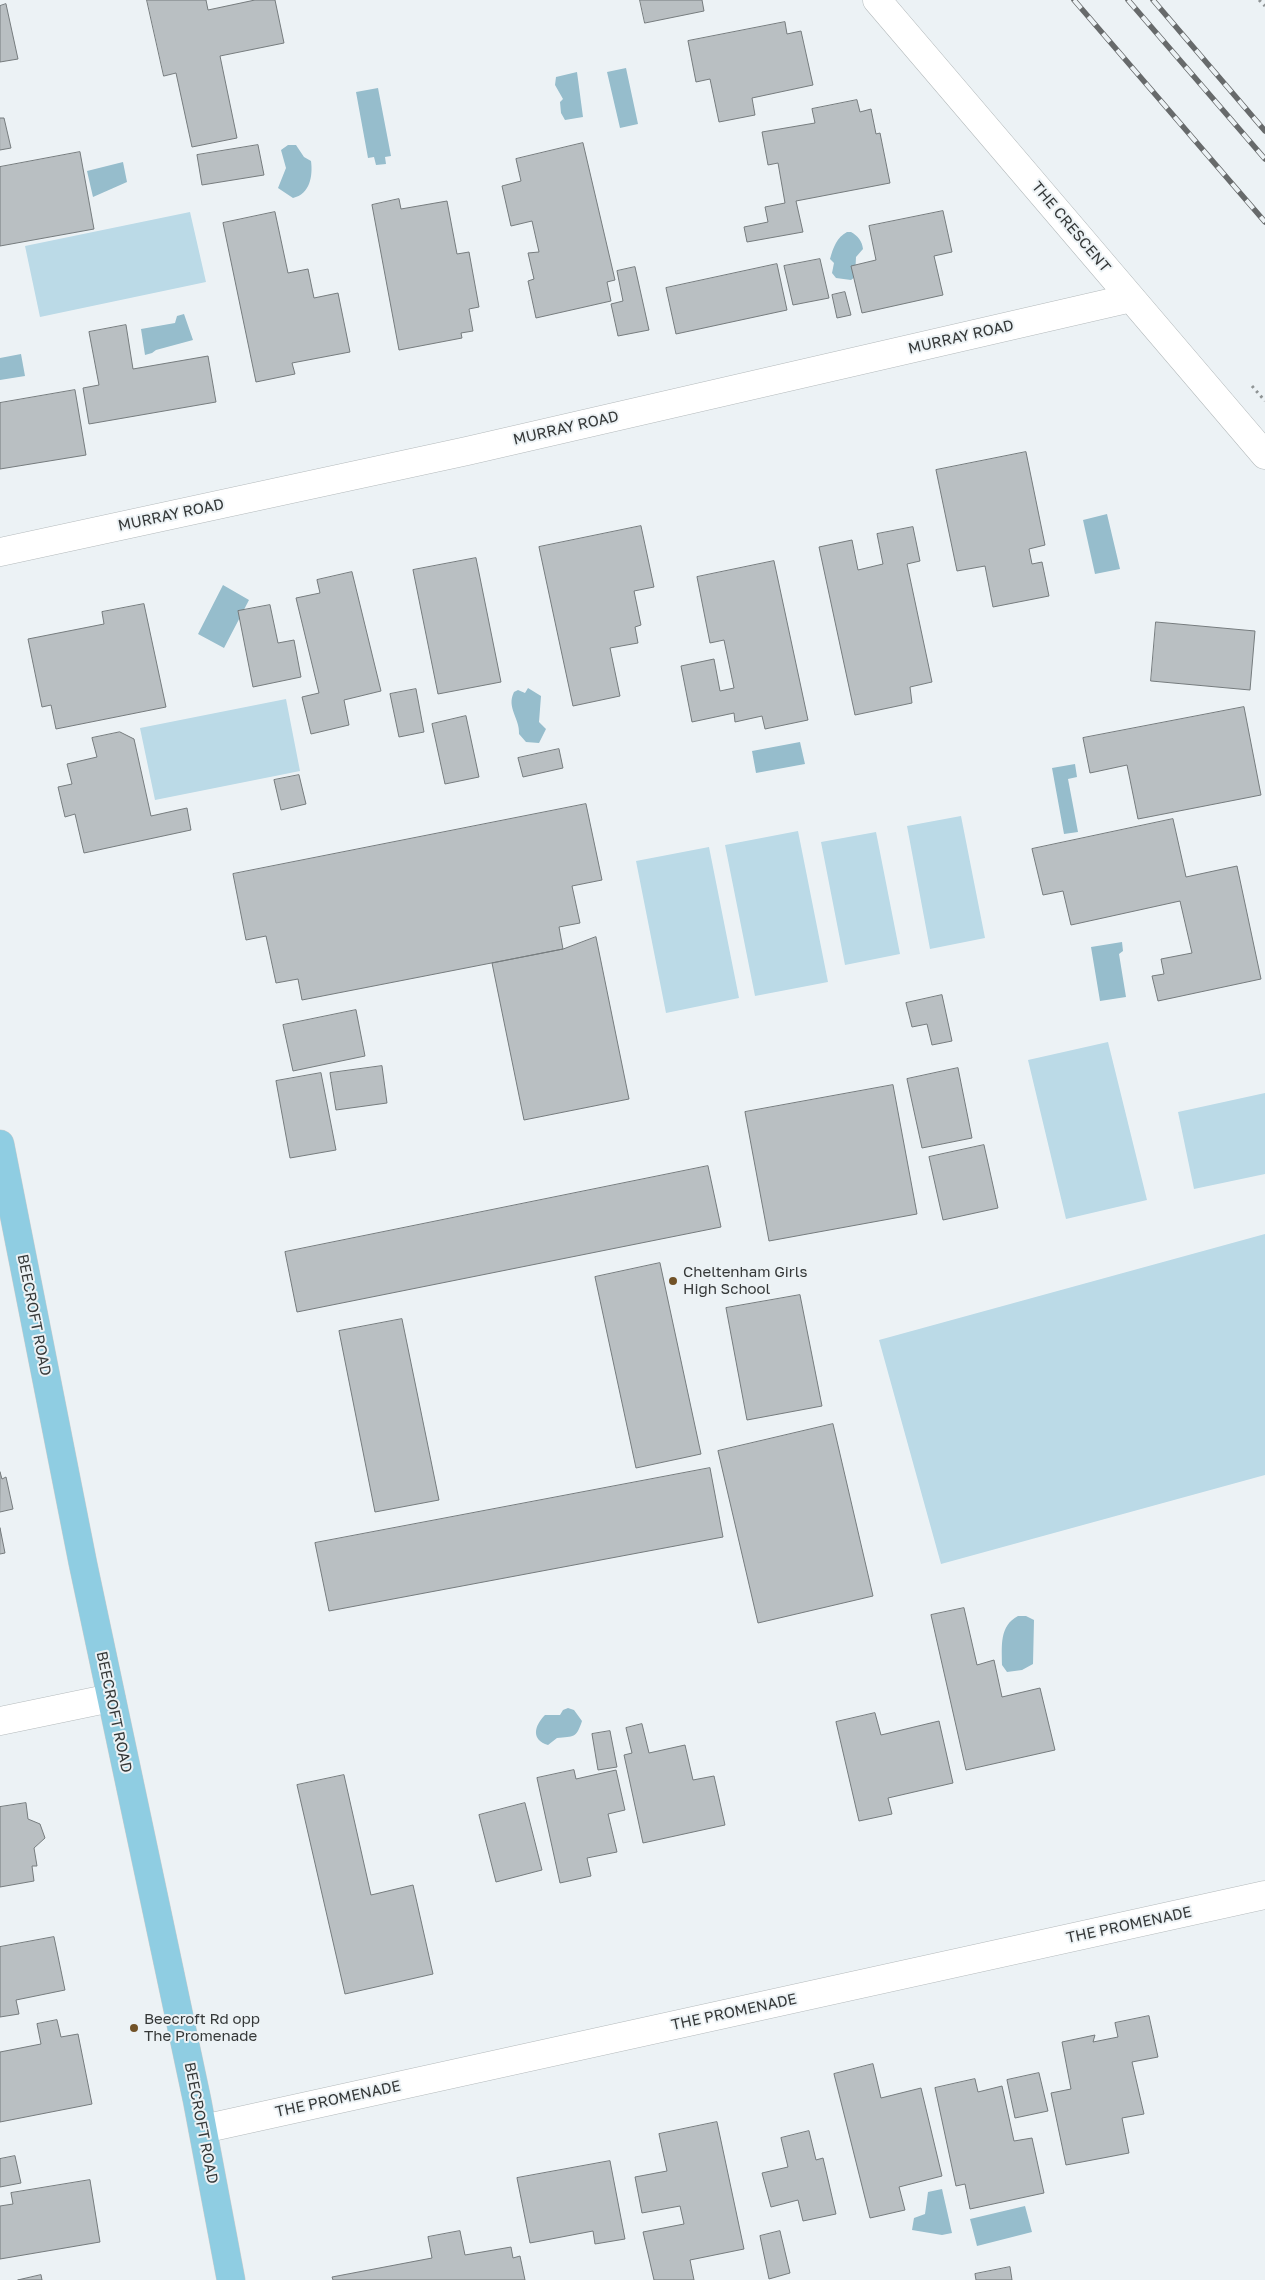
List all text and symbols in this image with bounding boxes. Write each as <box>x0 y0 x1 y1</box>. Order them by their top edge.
street label: THE CRESCENT <box>1028 178 1114 276</box>
street label: MURRAY ROAD <box>907 316 1015 358</box>
street label: MURRAY ROAD <box>512 407 620 449</box>
street label: MURRAY ROAD <box>116 495 226 535</box>
street label: BEECROFT ROAD <box>13 1253 55 1377</box>
place label: Cheltenham Girls High School <box>683 1263 807 1298</box>
marker: Cheltenham Girls High School <box>667 1275 679 1287</box>
street label: BEECROFT ROAD <box>92 1650 136 1774</box>
street label: THE PROMENADE <box>1065 1903 1193 1947</box>
street label: THE PROMENADE <box>670 1990 798 2034</box>
place label: Beecroft Rd opp The Promenade <box>144 2010 260 2045</box>
marker: Beecroft Rd opp The Promenade <box>128 2022 140 2034</box>
street label: BEECROFT ROAD <box>180 2061 222 2185</box>
street label: THE PROMENADE <box>274 2077 402 2121</box>

